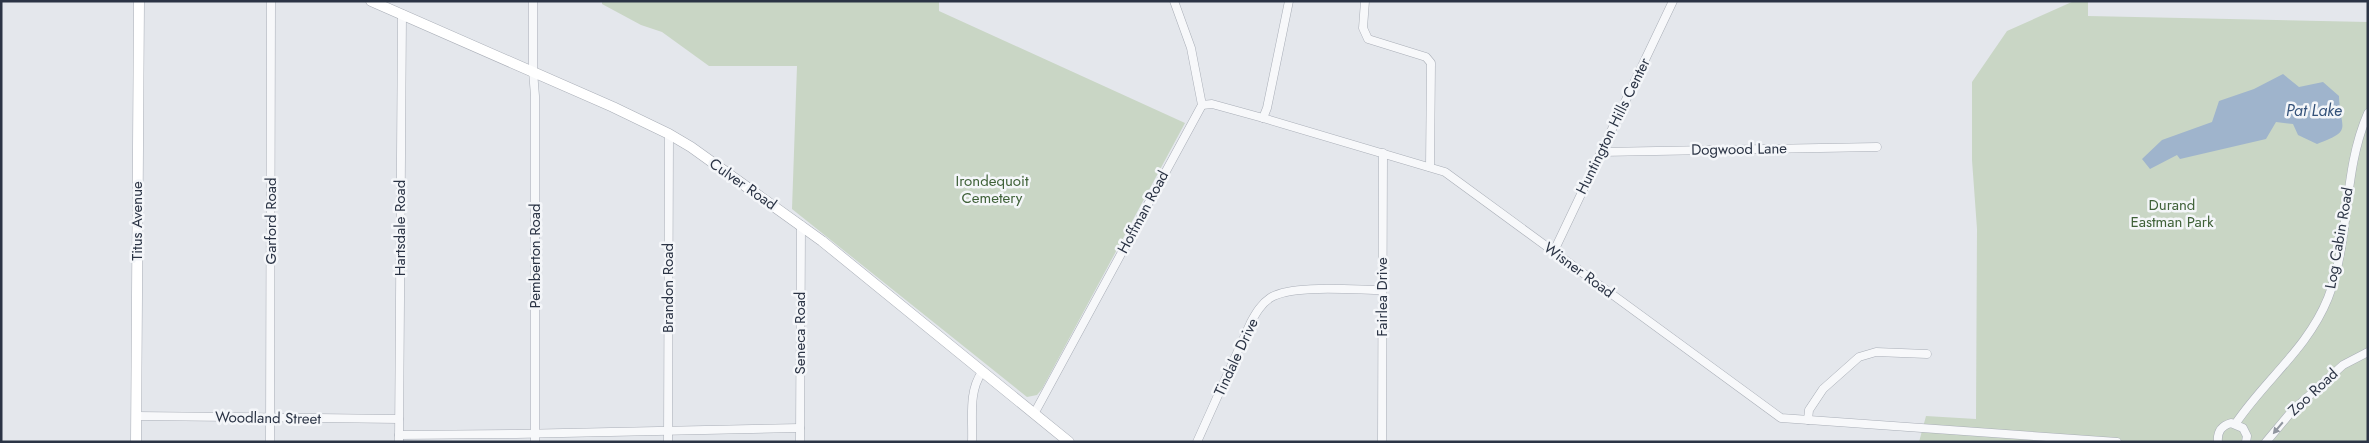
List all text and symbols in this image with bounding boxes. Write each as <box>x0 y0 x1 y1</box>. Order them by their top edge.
street label: Huntington Hills Center <box>1570 53 1656 198</box>
water label: Pat Lake <box>2286 99 2342 122</box>
street label: Dogwood Lane <box>1691 137 1787 161</box>
street label: Culver Road <box>705 153 781 215</box>
street label: Hoffman Road <box>1112 167 1174 257</box>
park label: Irondequoit Cemetery <box>955 170 1029 209</box>
street label: Garford Road <box>260 177 282 265</box>
street label: Hartsdale Road <box>389 180 411 276</box>
street label: Titus Avenue <box>126 181 148 261</box>
street label: Log Cabin Road <box>2319 186 2359 290</box>
park label: Durand Eastman Park <box>2130 194 2214 233</box>
street label: Pemberton Road <box>524 203 546 309</box>
street label: Wisner Road <box>1539 237 1619 303</box>
street label: Brandon Road <box>657 243 679 333</box>
street label: Fairlea Drive <box>1371 257 1393 337</box>
street label: Seneca Road <box>789 292 811 374</box>
street label: Tindale Drive <box>1208 314 1264 400</box>
street label: Zoo Road <box>2283 363 2343 421</box>
street label: Woodland Street <box>215 406 322 430</box>
one-way arrow <box>2272 421 2283 434</box>

